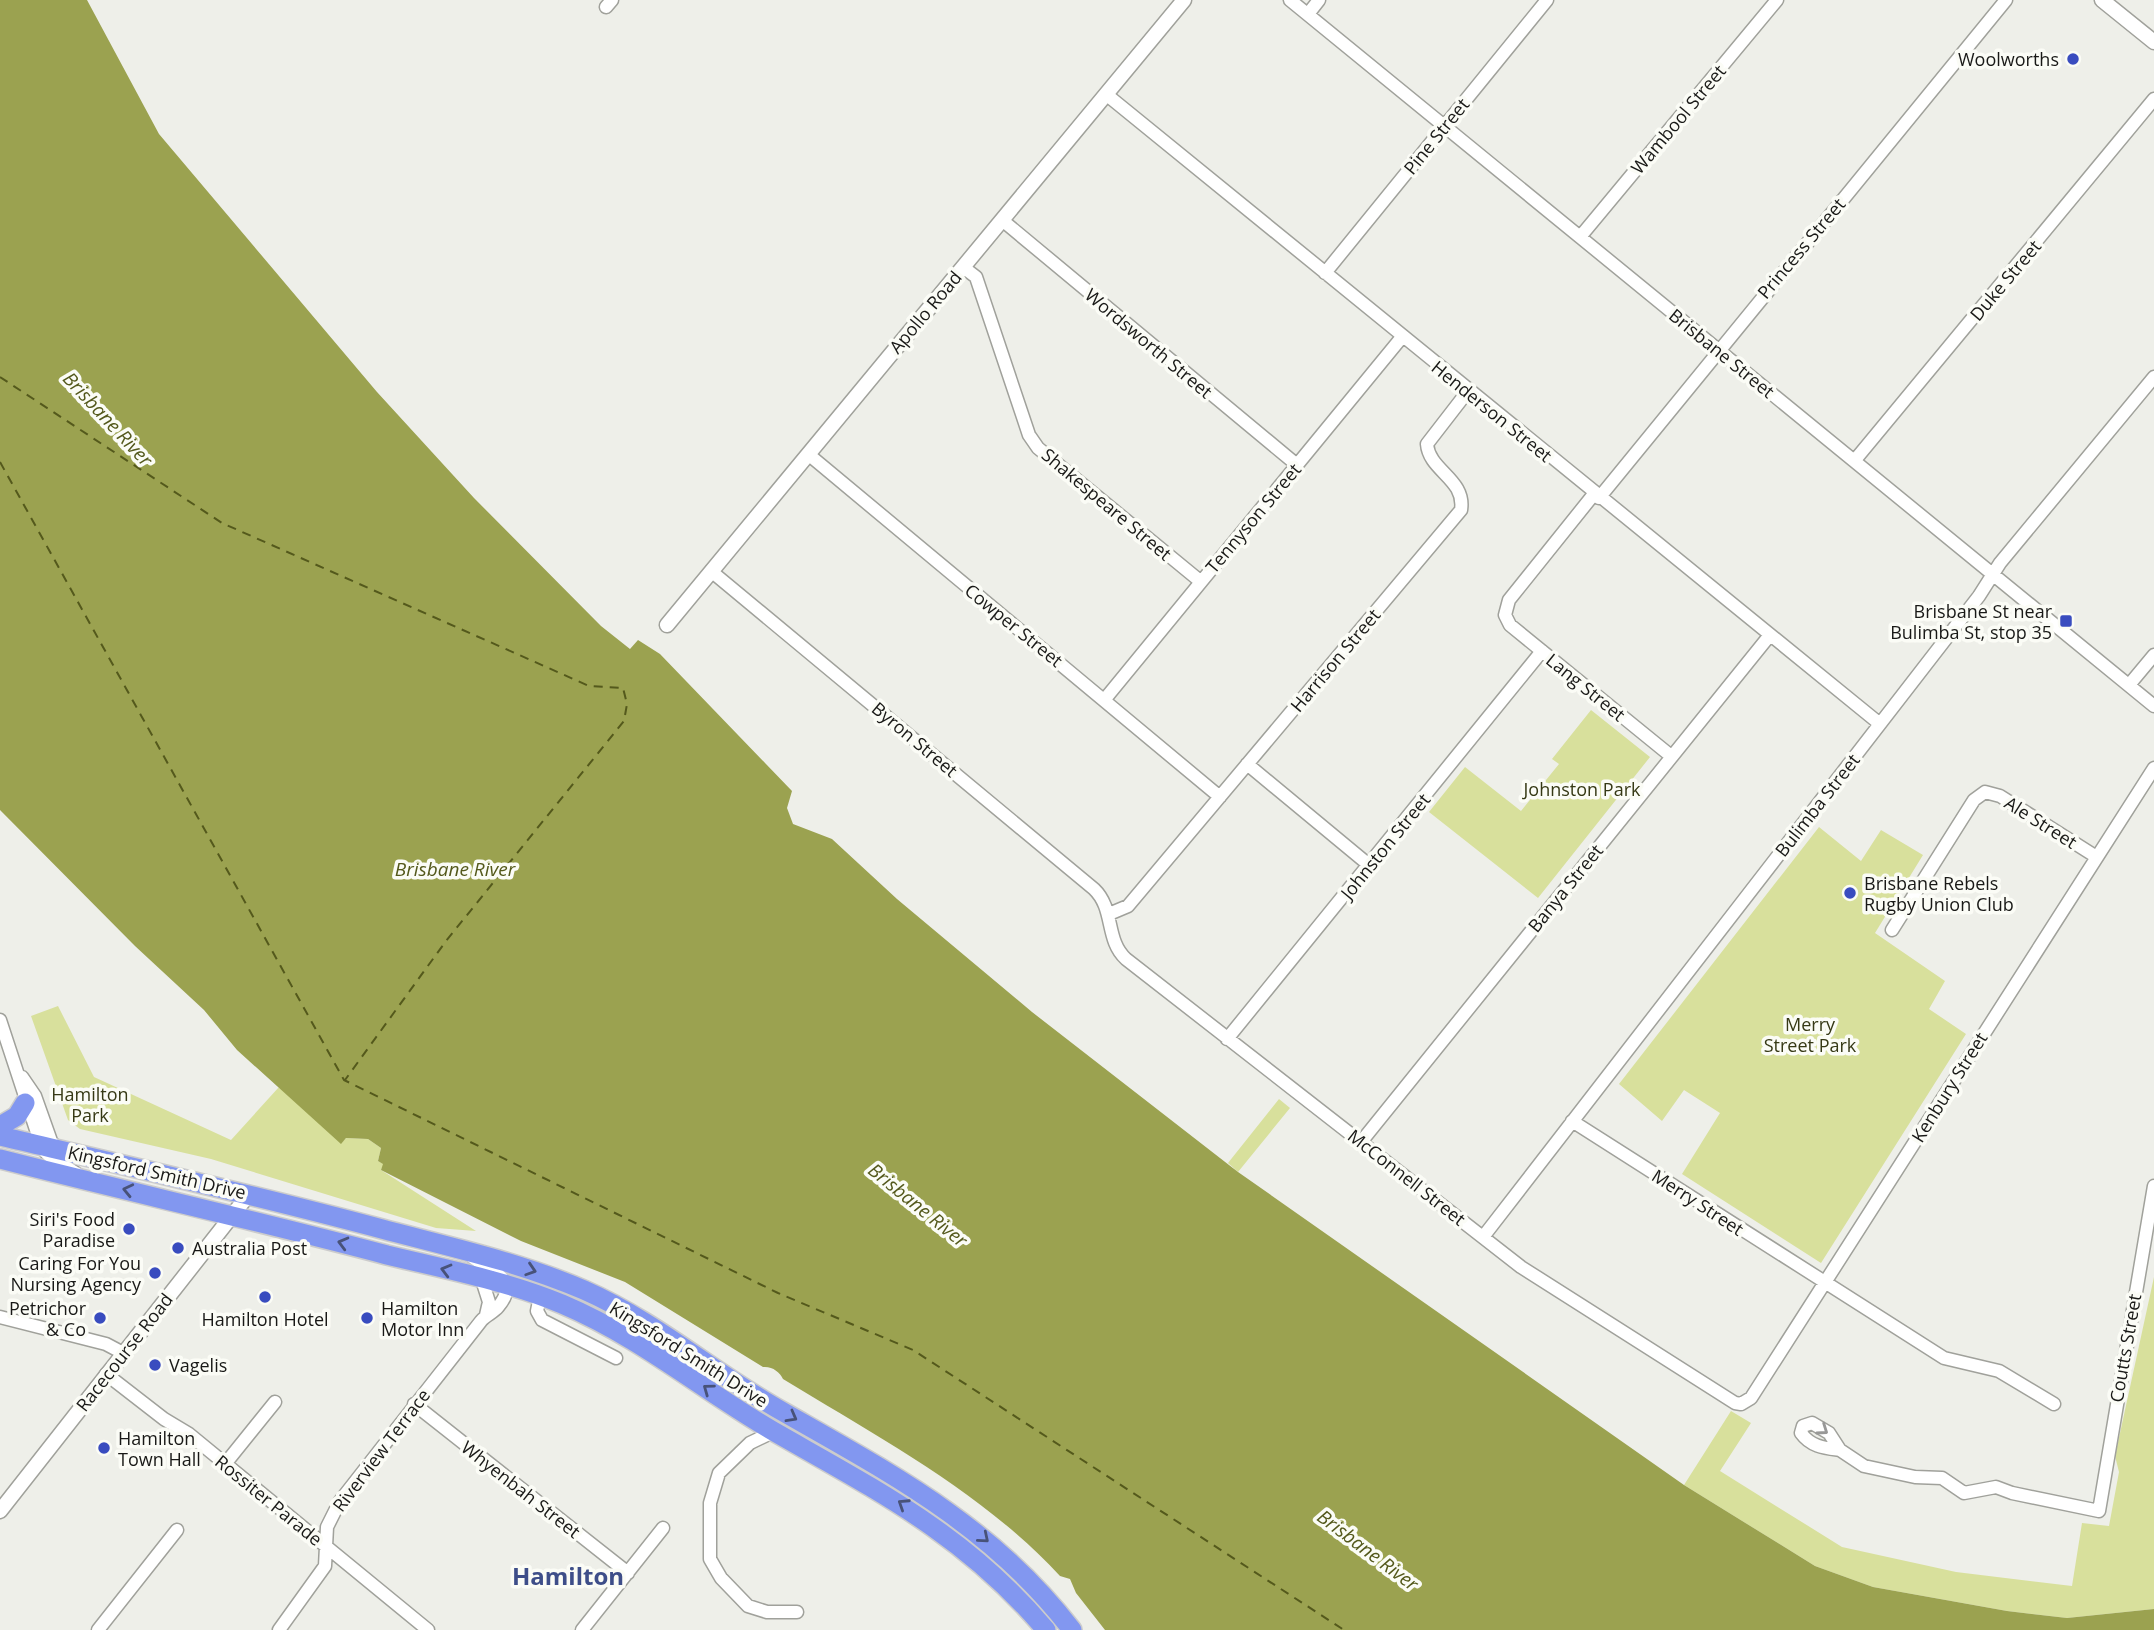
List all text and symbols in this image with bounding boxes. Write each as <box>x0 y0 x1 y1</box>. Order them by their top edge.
place label: Woolworths <box>1958 47 2059 71</box>
marker: Woolworths <box>2065 51 2081 67</box>
street label: Wambool Street <box>1625 59 1731 179</box>
street label: Pine Street <box>1398 93 1474 179</box>
street label: Princess Street <box>1752 193 1850 303</box>
street label: Duke Street <box>1964 235 2046 325</box>
street label: Apollo Road <box>883 266 967 358</box>
street label: Wordsworth Street <box>1080 283 1218 403</box>
street label: Brisbane Street <box>1664 303 1780 403</box>
street label: Henderson Street <box>1427 355 1557 467</box>
water label: Brisbane River <box>57 366 160 473</box>
street label: Shakespeare Street <box>1037 443 1177 565</box>
street label: Tennyson Street <box>1200 458 1306 578</box>
street label: Cowper Street <box>960 578 1068 672</box>
place label: Brisbane St near Bulimba St, stop 35 <box>1890 599 2053 644</box>
street label: Harrison Street <box>1285 603 1385 717</box>
marker: Brisbane St near Bulimba St, stop 35 <box>2058 613 2074 629</box>
street label: Lang Street <box>1541 648 1631 726</box>
street label: Byron Street <box>867 696 963 782</box>
street label: Bulimba Street <box>1769 749 1865 861</box>
park label: Johnston Park <box>1522 777 1641 801</box>
street label: Johnston Street <box>1334 788 1435 905</box>
street label: Ale Street <box>2000 790 2082 854</box>
street label: Banya Street <box>1522 839 1608 937</box>
water label: Brisbane River <box>395 856 517 882</box>
place label: Brisbane Rebels Rugby Union Club <box>1864 871 2014 916</box>
marker: Brisbane Rebels Rugby Union Club <box>1842 885 1858 901</box>
park label: Merry Street Park <box>1764 1012 1857 1057</box>
street label: Kenbury Street <box>1906 1027 1992 1147</box>
park label: Hamilton Park <box>51 1082 129 1127</box>
street label: McConnell Street <box>1343 1123 1471 1231</box>
street label: Kingsford Smith Drive <box>66 1140 248 1204</box>
water label: Brisbane River <box>863 1157 974 1254</box>
street label: Merry Street <box>1647 1163 1749 1241</box>
one-way arrow <box>122 1184 134 1198</box>
place label: Siri's Food Paradise <box>30 1207 115 1252</box>
marker: Siri's Food Paradise <box>121 1221 137 1237</box>
place label: Australia Post <box>192 1236 307 1260</box>
one-way arrow <box>337 1237 349 1251</box>
marker: Australia Post <box>170 1240 186 1256</box>
place label: Caring For You Nursing Agency <box>11 1251 142 1296</box>
one-way arrow <box>524 1262 537 1276</box>
one-way arrow <box>440 1264 452 1278</box>
marker: Caring For You Nursing Agency <box>147 1265 163 1281</box>
street label: Racecourse Road <box>70 1288 178 1416</box>
marker: Hamilton Hotel <box>257 1289 273 1305</box>
street label: Coutts Street <box>2104 1292 2146 1404</box>
place label: Petrichor & Co <box>9 1296 87 1341</box>
place label: Hamilton Motor Inn <box>381 1296 464 1341</box>
street label: Kingsford Smith Drive <box>605 1296 773 1412</box>
place label: Hamilton Hotel <box>201 1307 329 1331</box>
marker: Petrichor & Co <box>92 1310 108 1326</box>
marker: Hamilton Motor Inn <box>359 1310 375 1326</box>
place label: Vagelis <box>169 1353 227 1377</box>
marker: Vagelis <box>147 1357 163 1373</box>
street label: Riverview Terrace <box>327 1384 435 1516</box>
one-way arrow <box>703 1385 715 1397</box>
one-way arrow <box>785 1409 797 1422</box>
one-way arrow <box>1815 1422 1828 1434</box>
place label: Hamilton Town Hall <box>118 1426 201 1471</box>
street label: Whyenbah Street <box>457 1435 585 1543</box>
marker: Hamilton Town Hall <box>96 1440 112 1456</box>
street label: Rossiter Parade <box>210 1449 328 1551</box>
one-way arrow <box>898 1500 911 1513</box>
water label: Brisbane River <box>1312 1503 1425 1597</box>
one-way arrow <box>976 1530 989 1542</box>
district label: Hamilton <box>512 1559 624 1592</box>

